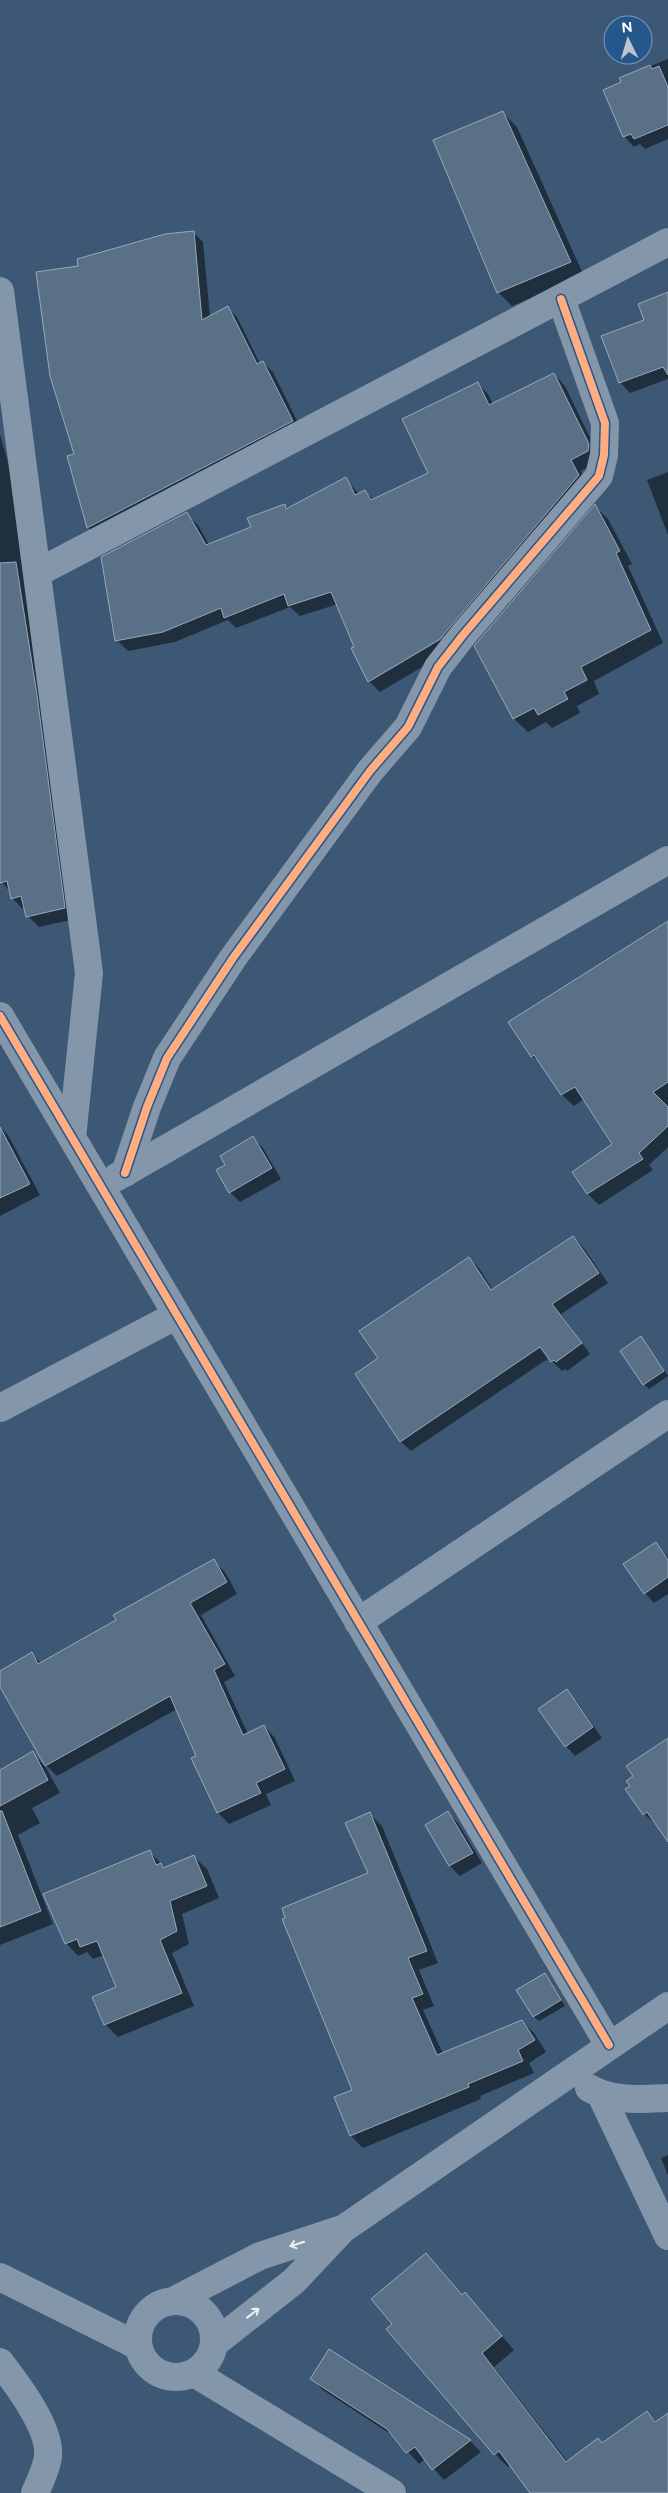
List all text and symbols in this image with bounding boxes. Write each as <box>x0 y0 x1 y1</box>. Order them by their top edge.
north arrow <box>603 15 653 65</box>
text: N <box>621 19 633 36</box>
one-way arrow <box>289 2240 305 2250</box>
one-way arrow <box>246 2308 259 2319</box>

